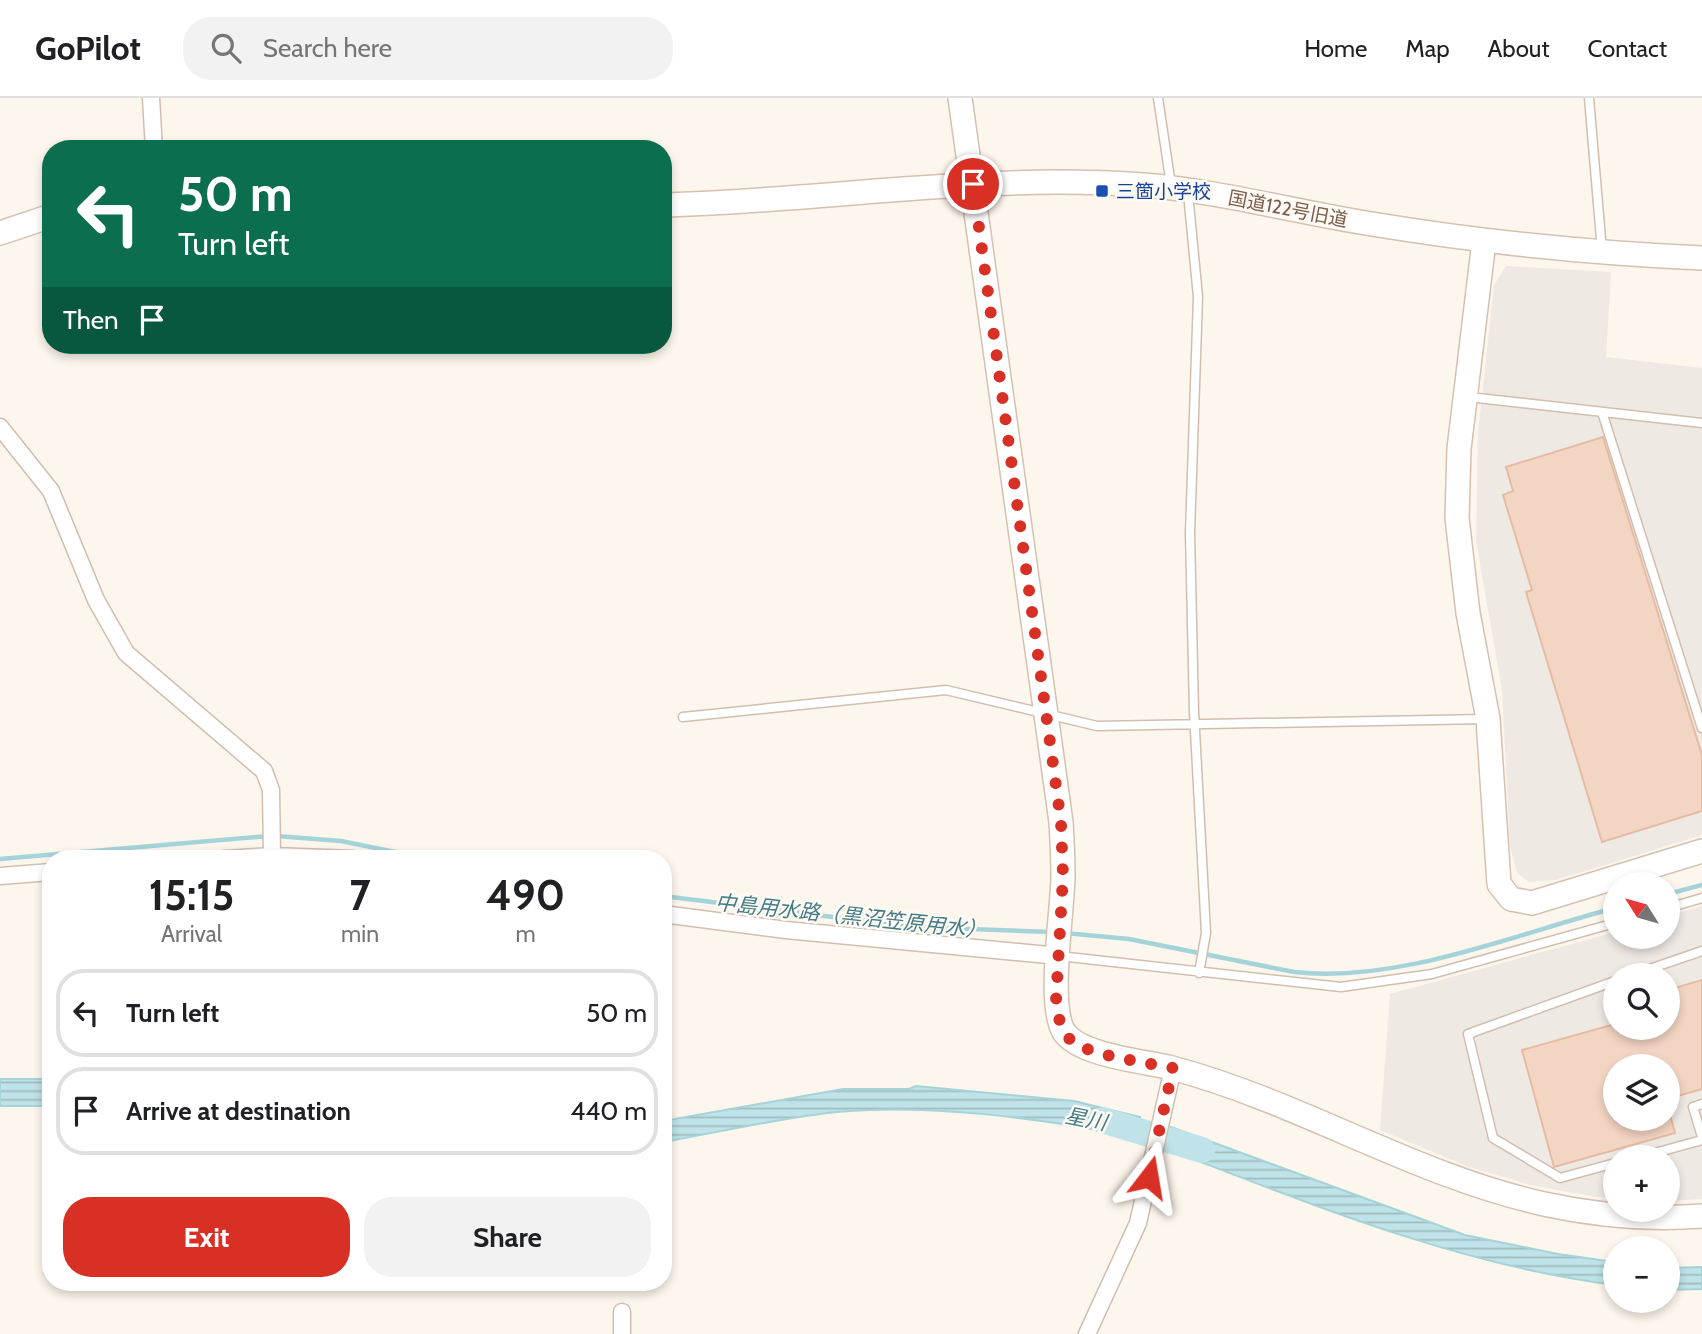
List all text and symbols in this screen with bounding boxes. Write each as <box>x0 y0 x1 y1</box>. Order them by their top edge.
search box <box>183 17 673 80</box>
text: GoPilot <box>35 28 141 68</box>
icon: search <box>207 29 245 67</box>
text: Search here <box>263 32 392 64</box>
text: Home <box>1304 34 1367 63</box>
text: Map <box>1405 34 1450 63</box>
text: About <box>1488 34 1550 63</box>
text: Contact <box>1588 34 1667 63</box>
pin <box>943 154 1003 214</box>
text: 50 m <box>178 164 293 223</box>
icon: arrive <box>954 165 992 203</box>
icon: left <box>63 168 154 259</box>
place label: 三箇小学校 <box>1116 180 1211 203</box>
marker: 三箇小学校 <box>1094 183 1110 199</box>
street label: 国道122号旧道 <box>1226 186 1350 232</box>
text: Turn left <box>178 224 289 263</box>
icon: arrive <box>133 301 171 339</box>
text: Then <box>63 304 119 336</box>
text: 15:15 <box>149 869 234 921</box>
text: 7 <box>349 869 371 921</box>
text: 490 <box>486 869 565 921</box>
north arrow <box>1603 872 1680 948</box>
map controls <box>1603 872 1680 1313</box>
water label: 中島用水路（黒沼笠原用水） <box>714 889 988 943</box>
text: Arrival <box>161 920 222 948</box>
text: min <box>341 920 379 948</box>
text: m <box>515 920 536 948</box>
button: search <box>1603 963 1680 1040</box>
icon: left <box>67 994 105 1032</box>
text: Turn left <box>126 997 219 1029</box>
text: 50 m <box>586 997 647 1029</box>
button: layers <box>1603 1054 1680 1131</box>
icon: arrive <box>67 1092 105 1130</box>
text: Arrive at destination <box>126 1095 351 1127</box>
text: 440 m <box>570 1095 647 1127</box>
water label: 星川 <box>1063 1103 1111 1136</box>
position arrow <box>1112 1140 1186 1214</box>
button: + <box>1603 1145 1680 1222</box>
button: Exit <box>63 1197 350 1277</box>
button: Share <box>364 1197 651 1277</box>
button: − <box>1603 1236 1680 1313</box>

